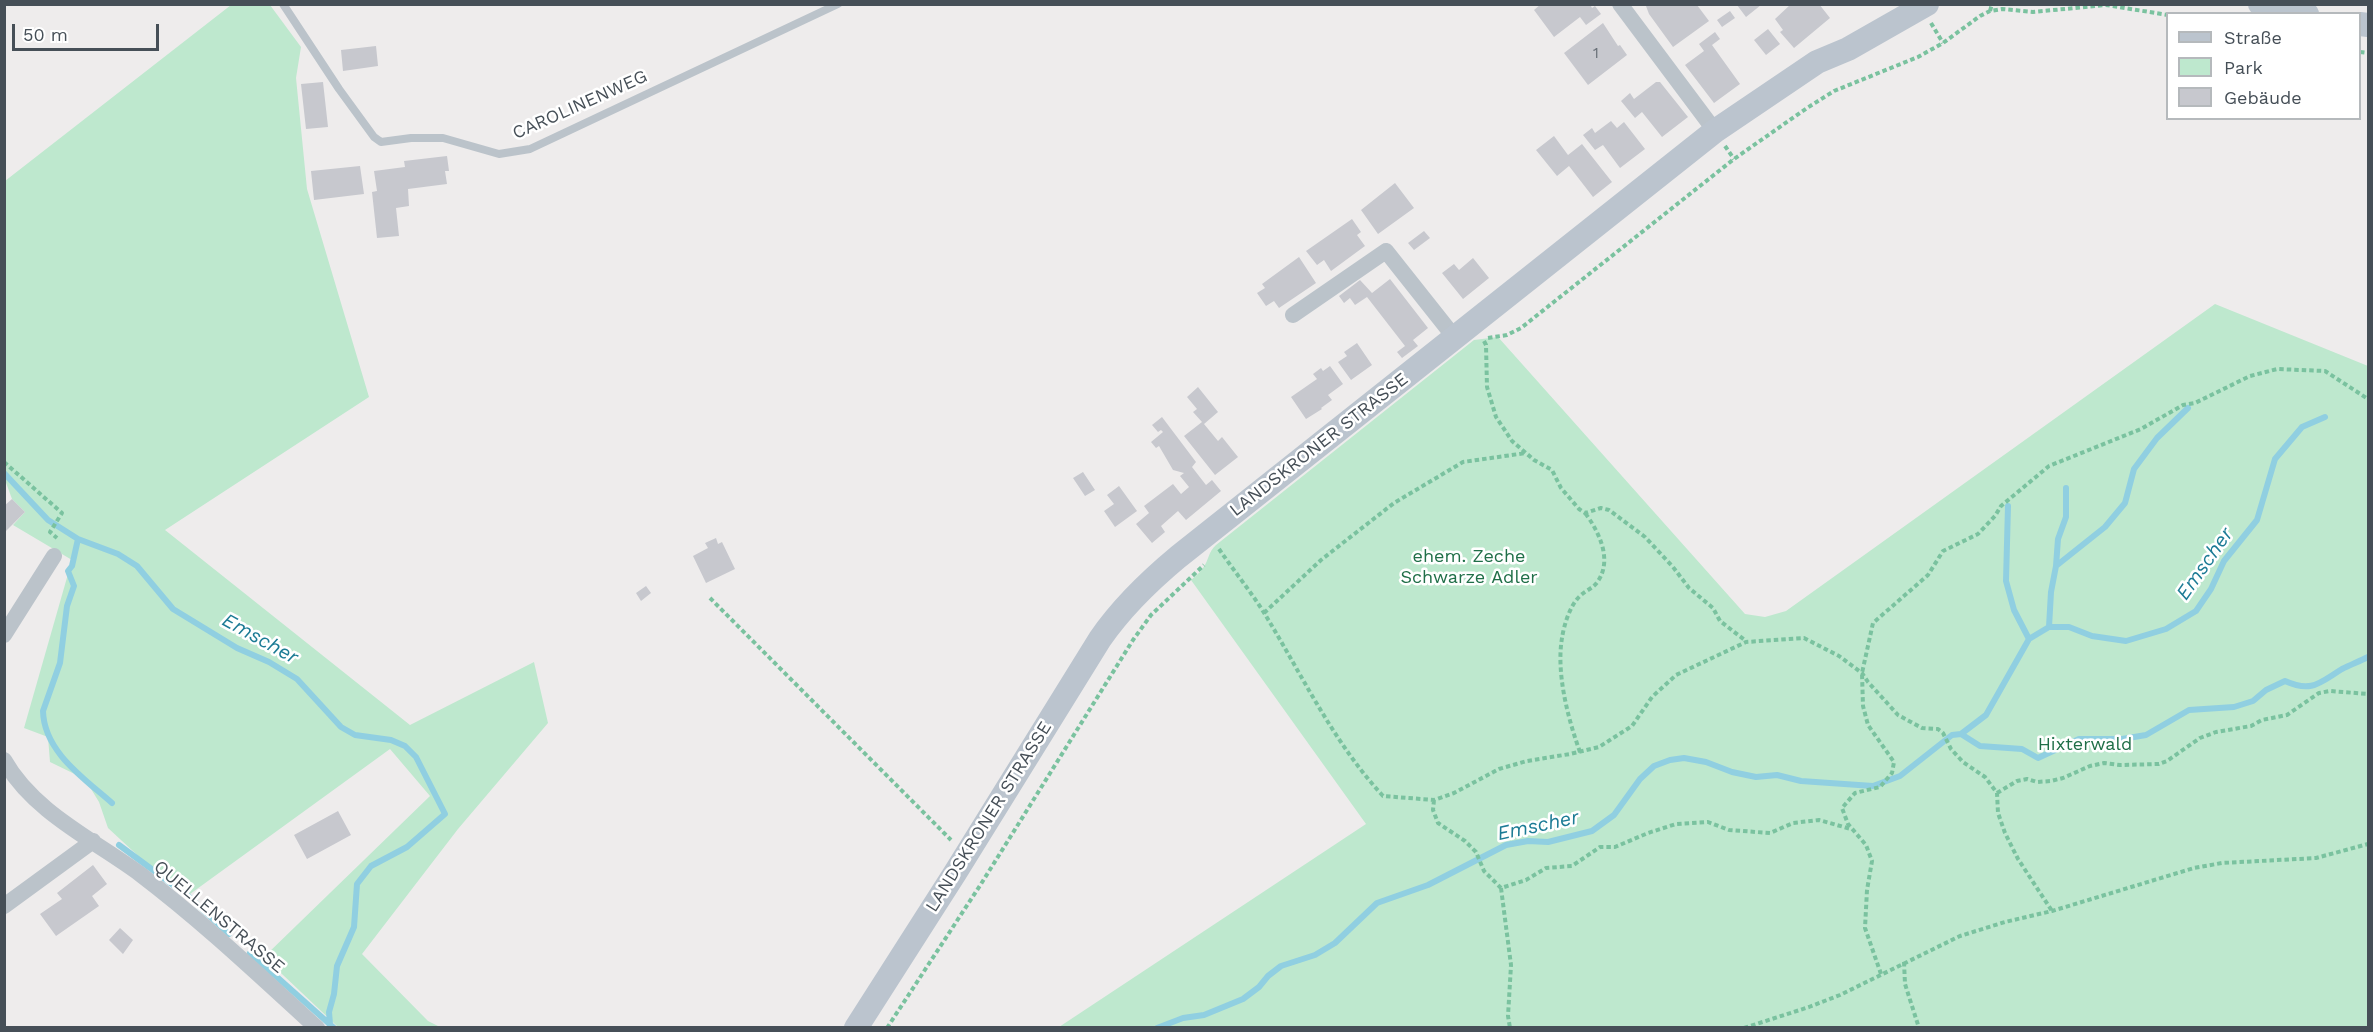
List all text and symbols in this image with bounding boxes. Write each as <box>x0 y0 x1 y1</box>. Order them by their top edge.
scale bar <box>15 12 162 50</box>
legend <box>2166 12 2361 120</box>
text: 50 m <box>23 24 68 45</box>
text: Straße <box>2224 27 2282 48</box>
house number: 1 <box>1593 45 1599 63</box>
text: Park <box>2224 57 2263 78</box>
street label: CAROLINENWEG <box>509 66 651 144</box>
text: Gebäude <box>2224 87 2302 108</box>
street label: LANDSKRONER STRASSE <box>1225 369 1413 521</box>
water label: Emscher <box>2171 523 2239 605</box>
park label: ehem. Zeche Schwarze Adler <box>1400 546 1538 588</box>
water label: Emscher <box>218 608 302 670</box>
street label: LANDSKRONER STRASSE <box>921 718 1057 916</box>
park label: Hixterwald <box>2038 734 2132 756</box>
water label: Emscher <box>1495 806 1581 846</box>
street label: QUELLENSTRASSE <box>149 856 289 978</box>

